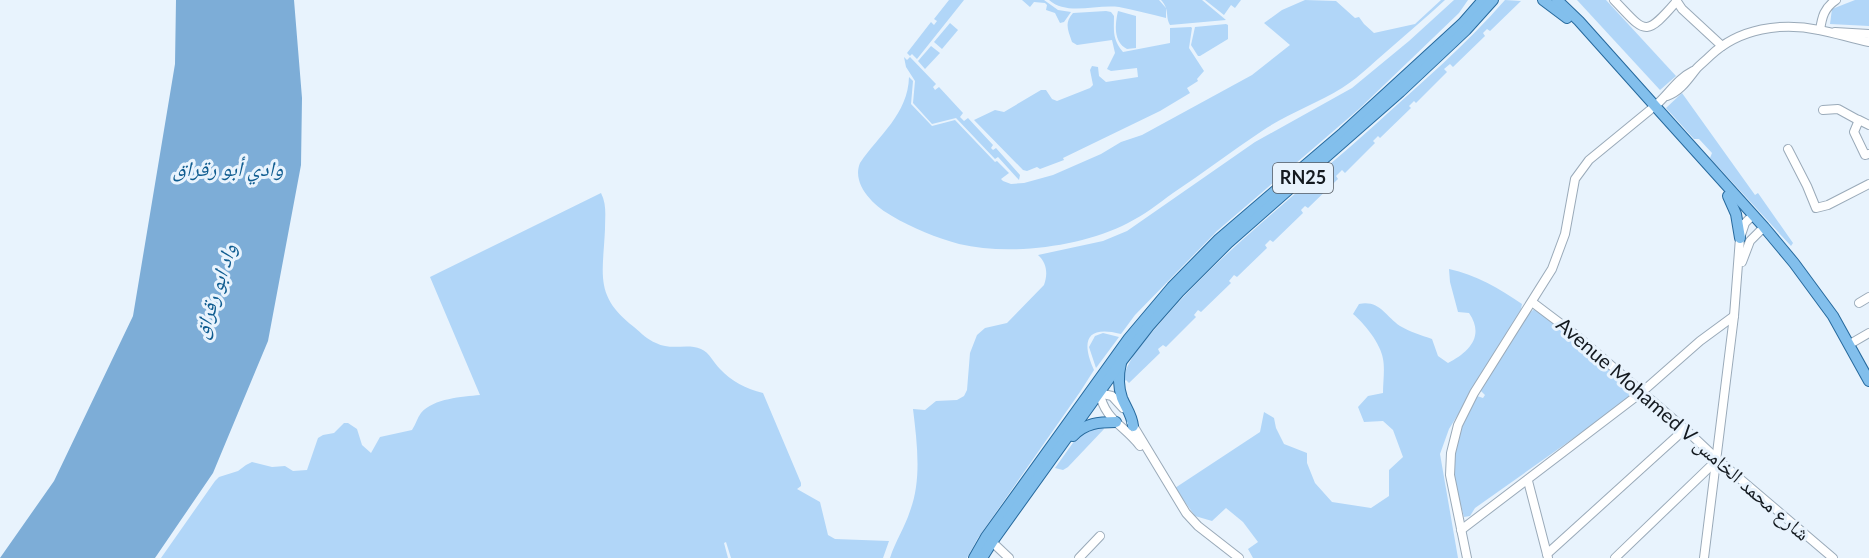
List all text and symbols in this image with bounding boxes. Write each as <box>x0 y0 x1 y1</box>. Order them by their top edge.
water label: وادي أبو رقراق <box>173 155 284 185</box>
road number: RN25 <box>1273 163 1333 193</box>
water label: واد ابو رقراق <box>187 240 243 342</box>
street label: Avenue Mohamed V شارع محمد الخامس <box>1551 312 1815 546</box>

